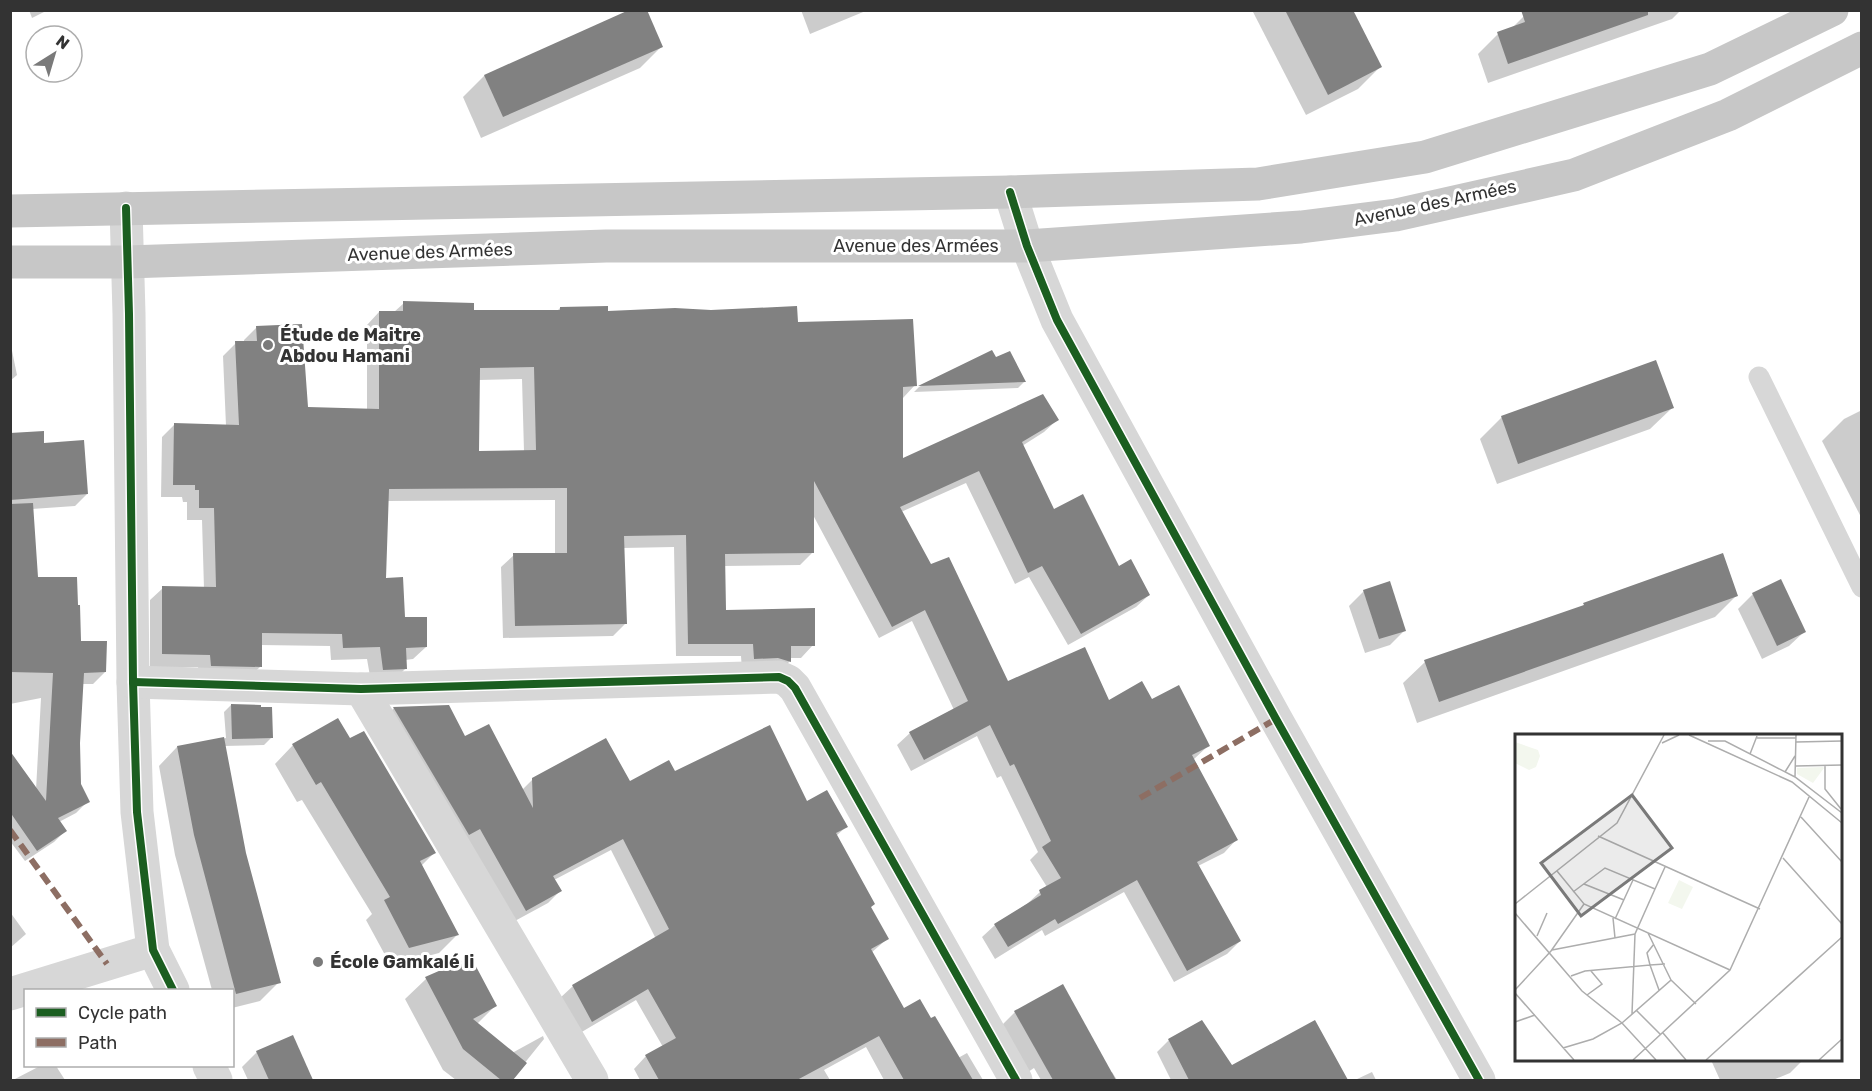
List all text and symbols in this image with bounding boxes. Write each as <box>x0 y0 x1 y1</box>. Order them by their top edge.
north arrow <box>24 24 84 84</box>
text: N <box>52 31 73 53</box>
street label: Avenue des Armées <box>1352 175 1518 231</box>
street label: Avenue des Armées <box>833 235 999 257</box>
street label: Avenue des Armées <box>347 238 513 266</box>
place label: Étude de Maitre Abdou Hamani <box>280 324 421 367</box>
marker: Étude de Maitre Abdou Hamani <box>261 338 275 352</box>
inset map <box>1515 734 1842 1061</box>
place label: École Gamkalé Ii <box>330 951 474 973</box>
marker: École Gamkalé Ii <box>311 955 325 969</box>
legend <box>24 989 234 1067</box>
text: Cycle path <box>78 1002 167 1024</box>
text: Path <box>78 1032 117 1054</box>

